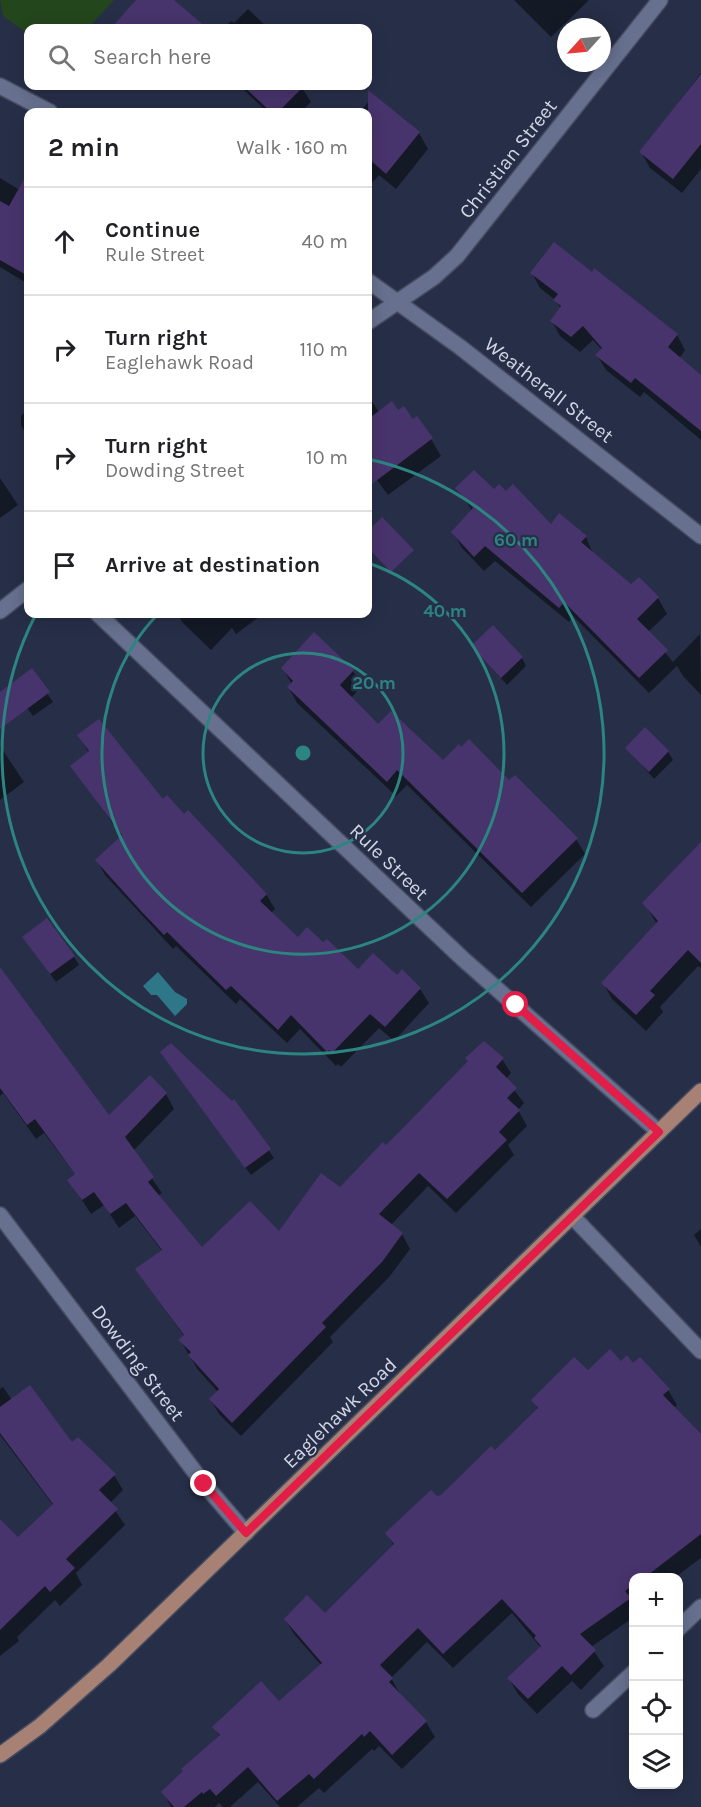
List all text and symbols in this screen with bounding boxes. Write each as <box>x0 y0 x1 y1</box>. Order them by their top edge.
north arrow <box>557 18 611 72</box>
search box <box>24 24 372 90</box>
icon: search <box>45 41 78 74</box>
text: Search here <box>93 44 211 70</box>
street label: Christian Street <box>455 95 562 223</box>
text: 2 min <box>48 132 120 163</box>
text: Walk · 160 m <box>236 136 348 159</box>
text: Continue <box>105 217 200 243</box>
icon: ahead <box>48 225 81 258</box>
text: 40 m <box>302 230 348 253</box>
text: Rule Street <box>105 243 205 266</box>
text: Turn right <box>105 325 208 351</box>
street label: Weatherall Street <box>480 332 618 448</box>
icon: right <box>48 333 81 366</box>
text: 110 m <box>299 338 348 361</box>
text: Eaglehawk Road <box>105 351 254 374</box>
text: Turn right <box>105 433 208 459</box>
icon: right <box>48 441 81 474</box>
text: 10 m <box>306 446 348 469</box>
text: Dowding Street <box>105 459 244 482</box>
text: 60 m <box>494 529 538 551</box>
icon: arrive <box>48 549 81 582</box>
text: Arrive at destination <box>105 552 320 578</box>
text: 40 m <box>423 600 467 622</box>
text: 20 m <box>352 672 396 694</box>
centre of rings <box>293 743 313 763</box>
street label: Rule Street <box>345 819 433 905</box>
route start <box>502 991 528 1017</box>
street label: Dowding Street <box>87 1300 189 1426</box>
street label: Eaglehawk Road <box>278 1353 402 1473</box>
route end <box>190 1470 216 1496</box>
map controls <box>629 1573 683 1789</box>
button: + <box>629 1573 683 1627</box>
button: − <box>629 1627 683 1681</box>
button: locate <box>629 1681 683 1735</box>
button: layers <box>629 1735 683 1789</box>

